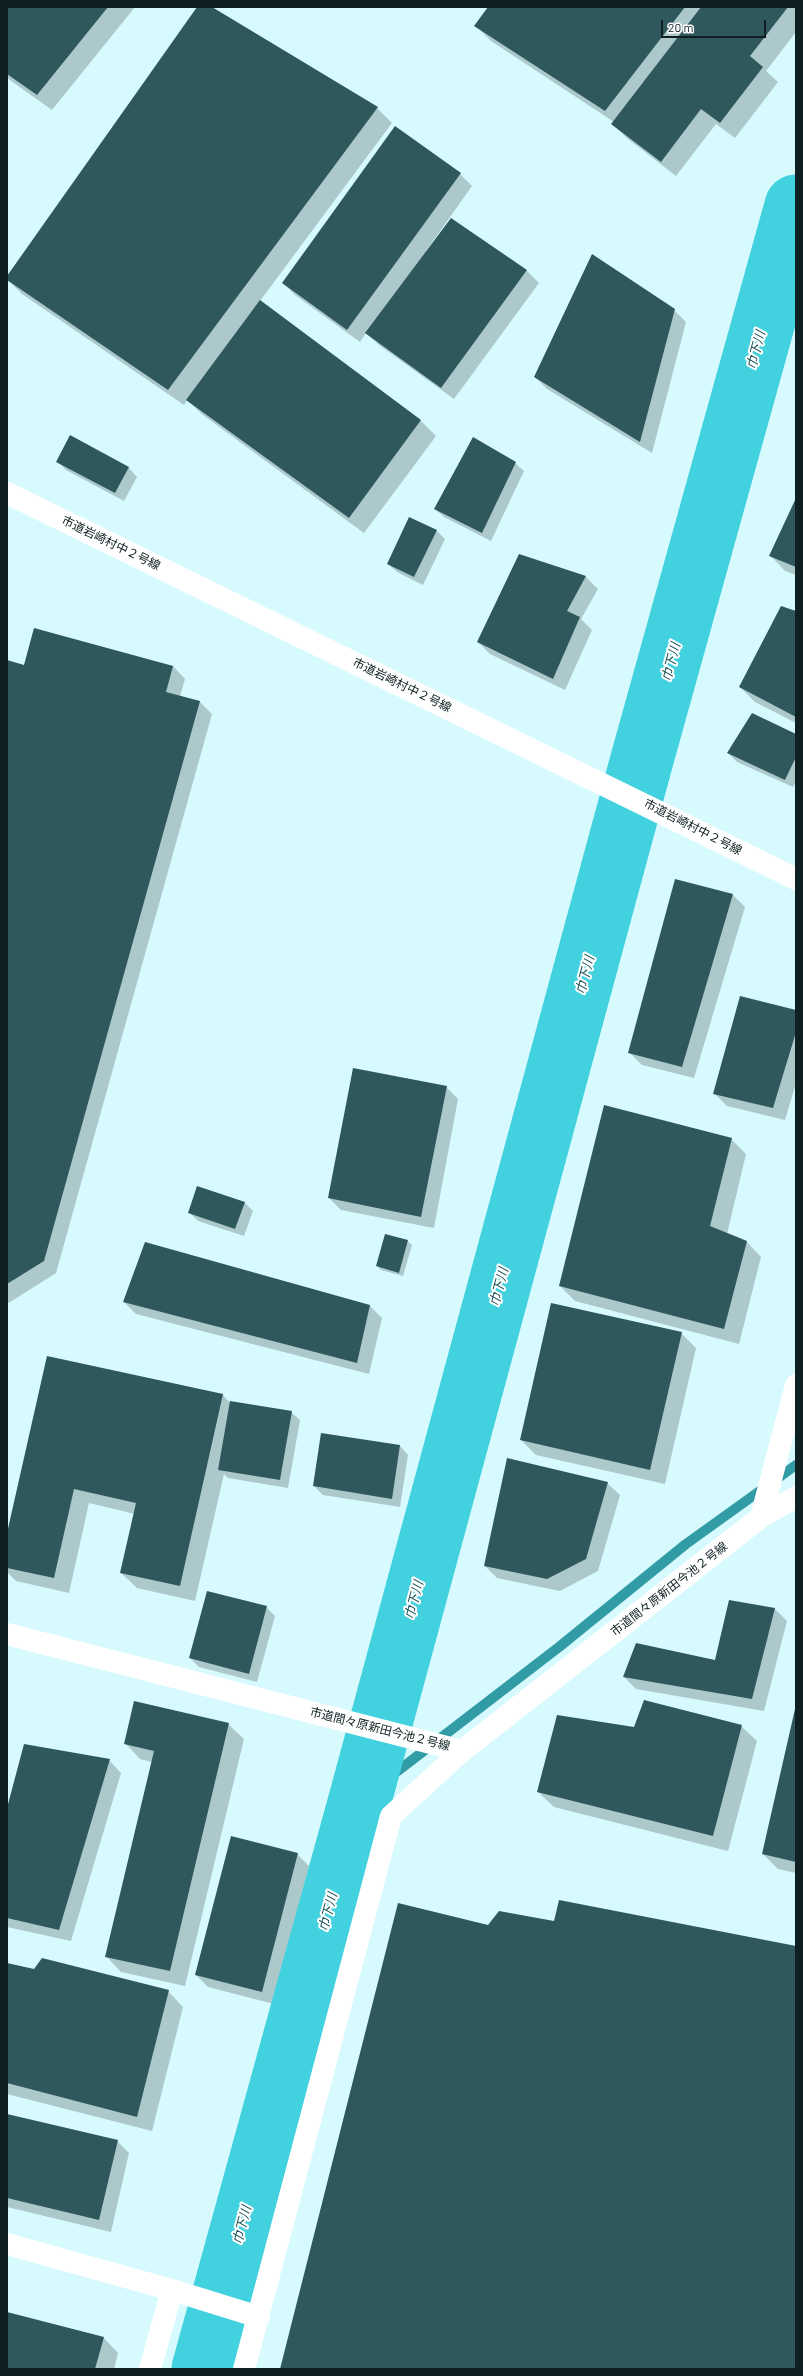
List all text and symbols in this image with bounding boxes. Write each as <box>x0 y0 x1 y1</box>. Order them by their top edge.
scale bar <box>663 12 768 38</box>
text: 20 m <box>668 20 694 34</box>
water label: 巾下川 <box>743 329 769 371</box>
street label: 市道岩崎村中２号線 <box>59 513 163 573</box>
water label: 巾下川 <box>658 641 684 683</box>
street label: 市道岩崎村中２号線 <box>350 655 454 715</box>
street label: 市道岩崎村中２号線 <box>642 796 744 858</box>
water label: 巾下川 <box>572 954 598 996</box>
water label: 巾下川 <box>486 1266 512 1308</box>
street label: 市道間々原新田今池２号線 <box>608 1539 730 1639</box>
water label: 巾下川 <box>401 1579 427 1621</box>
street label: 市道間々原新田今池２号線 <box>308 1705 452 1753</box>
water label: 巾下川 <box>315 1891 341 1933</box>
water label: 巾下川 <box>229 2204 255 2246</box>

